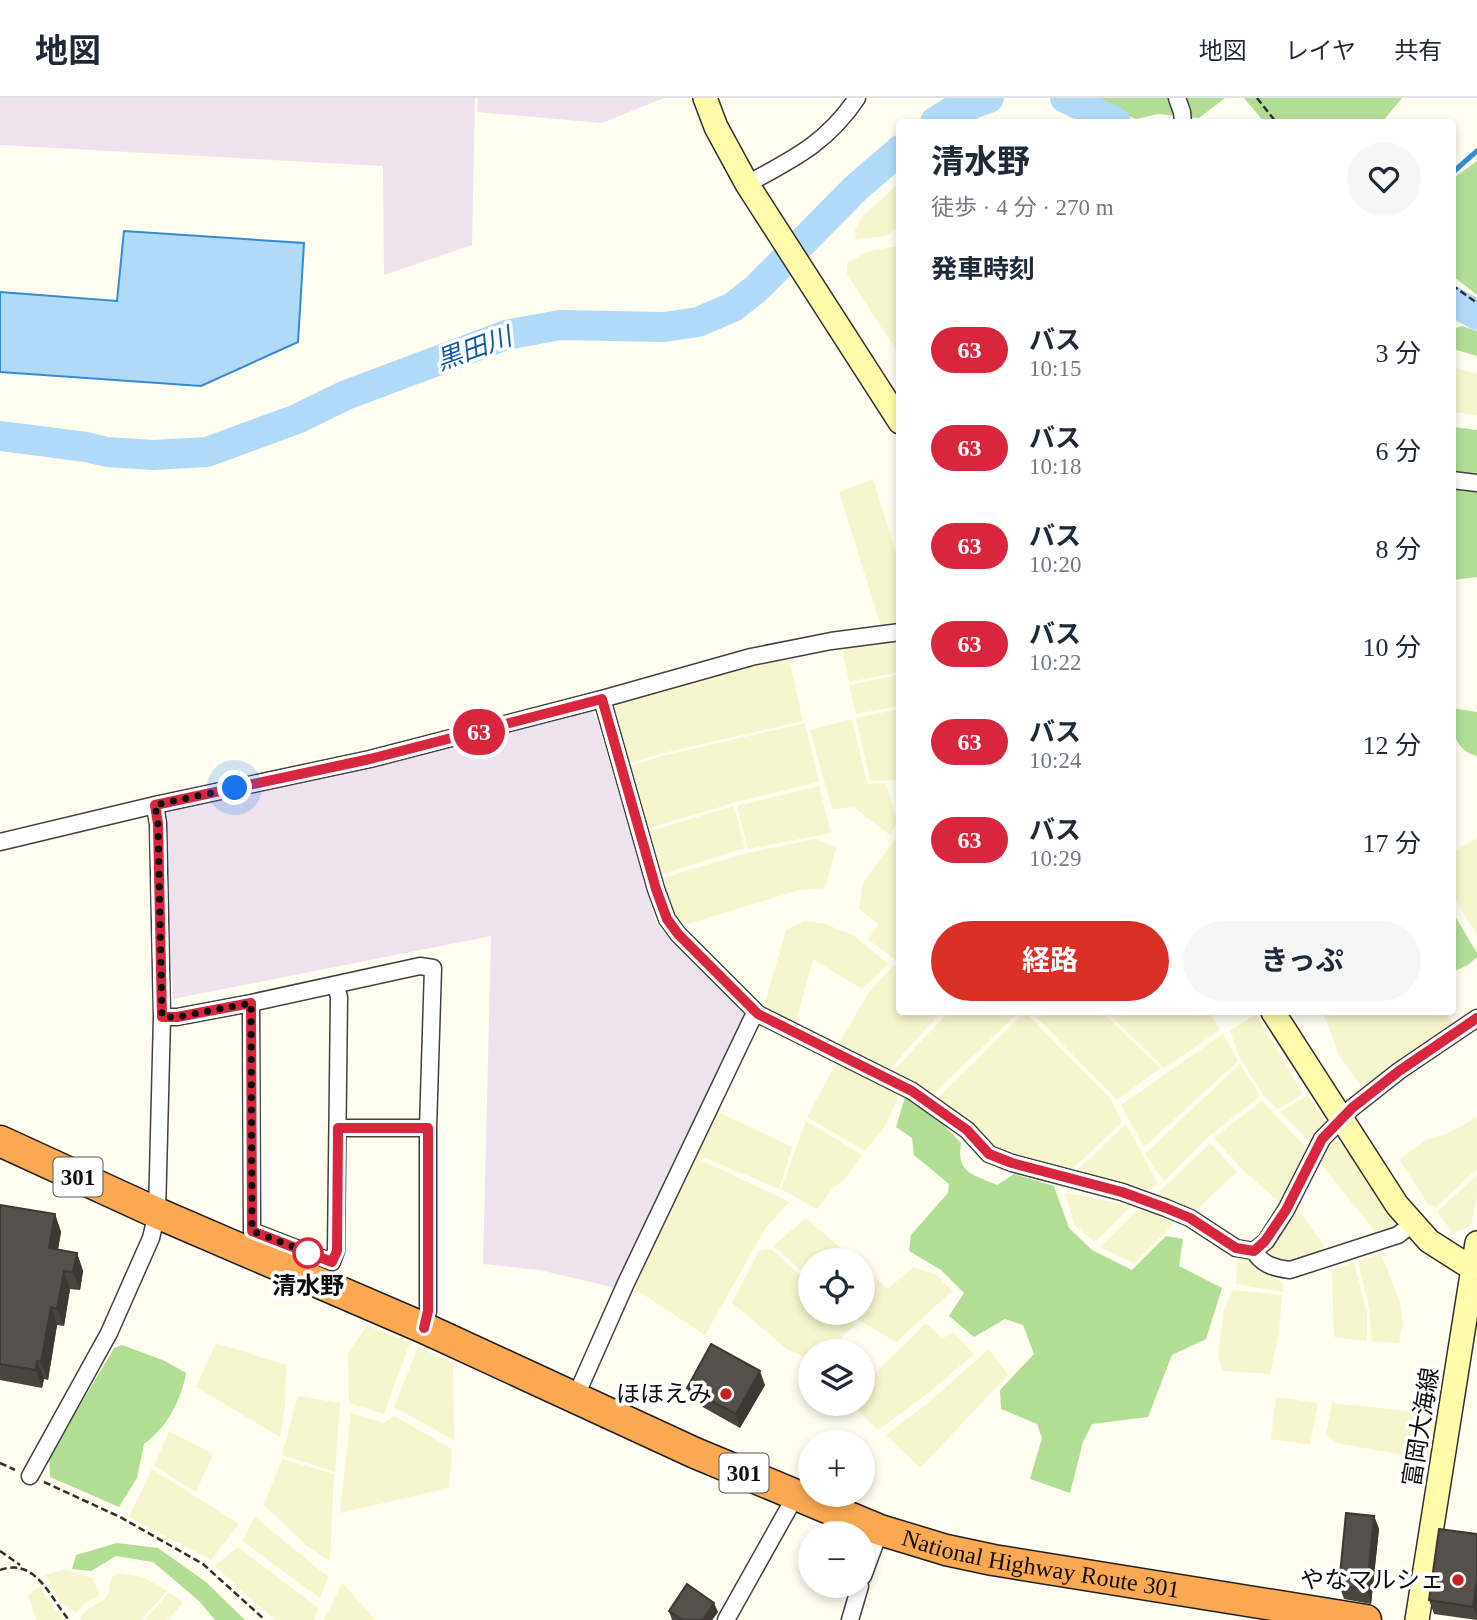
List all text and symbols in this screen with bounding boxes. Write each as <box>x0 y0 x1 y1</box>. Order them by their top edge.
text: 地図 <box>35 33 101 69</box>
text: 地図 <box>1199 38 1247 64</box>
text: レイヤ <box>1285 38 1356 64</box>
text: 共有 <box>1394 38 1442 64</box>
button: heart <box>1347 142 1421 216</box>
text: 清水野 <box>931 144 1030 180</box>
text: 徒歩 · 4 分 · 270 m <box>931 195 1114 220</box>
text: 発車時刻 <box>931 255 1035 284</box>
water label: 黒田川 <box>432 321 518 376</box>
text: バス <box>1029 326 1081 355</box>
text: 63 <box>958 337 982 363</box>
text: 3 分 <box>1375 339 1421 368</box>
text: 10:15 <box>1029 356 1081 381</box>
text: バス <box>1029 424 1081 453</box>
text: 63 <box>958 435 982 461</box>
text: 6 分 <box>1375 437 1421 466</box>
text: 10:18 <box>1029 454 1081 479</box>
text: バス <box>1029 522 1081 551</box>
text: 63 <box>958 533 982 559</box>
text: 8 分 <box>1375 535 1421 564</box>
text: 10:20 <box>1029 552 1081 577</box>
text: バス <box>1029 620 1081 649</box>
text: 63 <box>958 631 982 657</box>
text: 10 分 <box>1362 633 1421 662</box>
text: 10:22 <box>1029 650 1081 675</box>
line badge: 63 <box>448 709 510 755</box>
text: バス <box>1029 718 1081 747</box>
text: 63 <box>467 719 491 745</box>
text: 63 <box>958 729 982 755</box>
text: 12 分 <box>1362 731 1421 760</box>
text: 10:24 <box>1029 748 1081 773</box>
your location <box>217 770 252 805</box>
text: バス <box>1029 816 1081 845</box>
text: 63 <box>958 827 982 853</box>
text: 17 分 <box>1362 829 1421 858</box>
text: 10:29 <box>1029 846 1081 871</box>
button: 経路 <box>931 921 1169 1001</box>
button: きっぷ <box>1183 921 1421 1001</box>
road number: 301 <box>54 1158 102 1196</box>
marker: 清水野 <box>293 1238 323 1268</box>
map controls <box>798 1248 875 1598</box>
button: locate <box>798 1248 875 1325</box>
place label: 清水野 <box>272 1273 344 1299</box>
button: layers <box>798 1339 875 1416</box>
street label: 富岡大海線 <box>1399 1366 1443 1488</box>
place label: ほほえみ <box>616 1381 712 1407</box>
marker: ほほえみ <box>718 1386 734 1402</box>
button: + <box>798 1430 875 1507</box>
road number: 301 <box>720 1454 768 1492</box>
button: − <box>798 1521 875 1598</box>
street label: National Highway Route 301 <box>899 1524 1181 1603</box>
place label: やなマルシェ <box>1300 1567 1444 1593</box>
marker: やなマルシェ <box>1450 1572 1466 1588</box>

